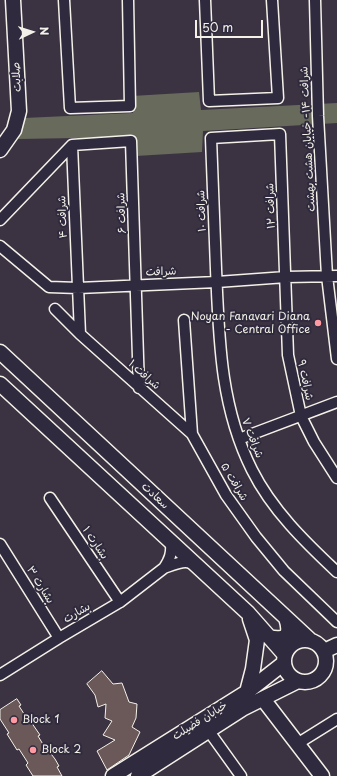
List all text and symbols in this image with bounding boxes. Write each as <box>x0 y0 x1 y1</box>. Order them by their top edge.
north arrow <box>12 12 52 52</box>
scale bar <box>197 12 265 38</box>
text: 50 m <box>202 18 233 36</box>
text: N <box>36 26 53 36</box>
street label: صلابت <box>10 62 24 92</box>
street label: شرافت ۱۴- خیابان هشت بهشت <box>298 66 318 212</box>
street label: شرافت ۱۲ <box>264 183 278 229</box>
street label: شرافت ۱۰ <box>195 190 209 232</box>
street label: شرافت ۶ <box>115 192 129 234</box>
street label: شرافت ۴ <box>56 195 70 239</box>
street label: شرافت <box>145 265 177 279</box>
place label: Noyan Fanavari Diana - Central Office <box>191 310 310 336</box>
marker: Noyan Fanavari Diana - Central Office <box>313 318 323 328</box>
street label: شرافت ۱ <box>125 357 163 393</box>
street label: شرافت ۹ <box>294 358 316 402</box>
street label: شرافت ۷ <box>238 416 266 460</box>
street label: شرافت ۵ <box>218 461 250 503</box>
street label: سعادت <box>139 480 171 512</box>
street label: بشارت ۱ <box>79 524 111 562</box>
street label: بشارت ۳ <box>23 564 57 606</box>
street label: بشارت <box>61 600 93 626</box>
street label: خیابان فضیلت <box>170 699 230 743</box>
place label: Block 1 <box>22 713 59 727</box>
marker: Block 1 <box>9 715 19 725</box>
place label: Block 2 <box>41 743 81 757</box>
marker: Block 2 <box>28 745 38 755</box>

